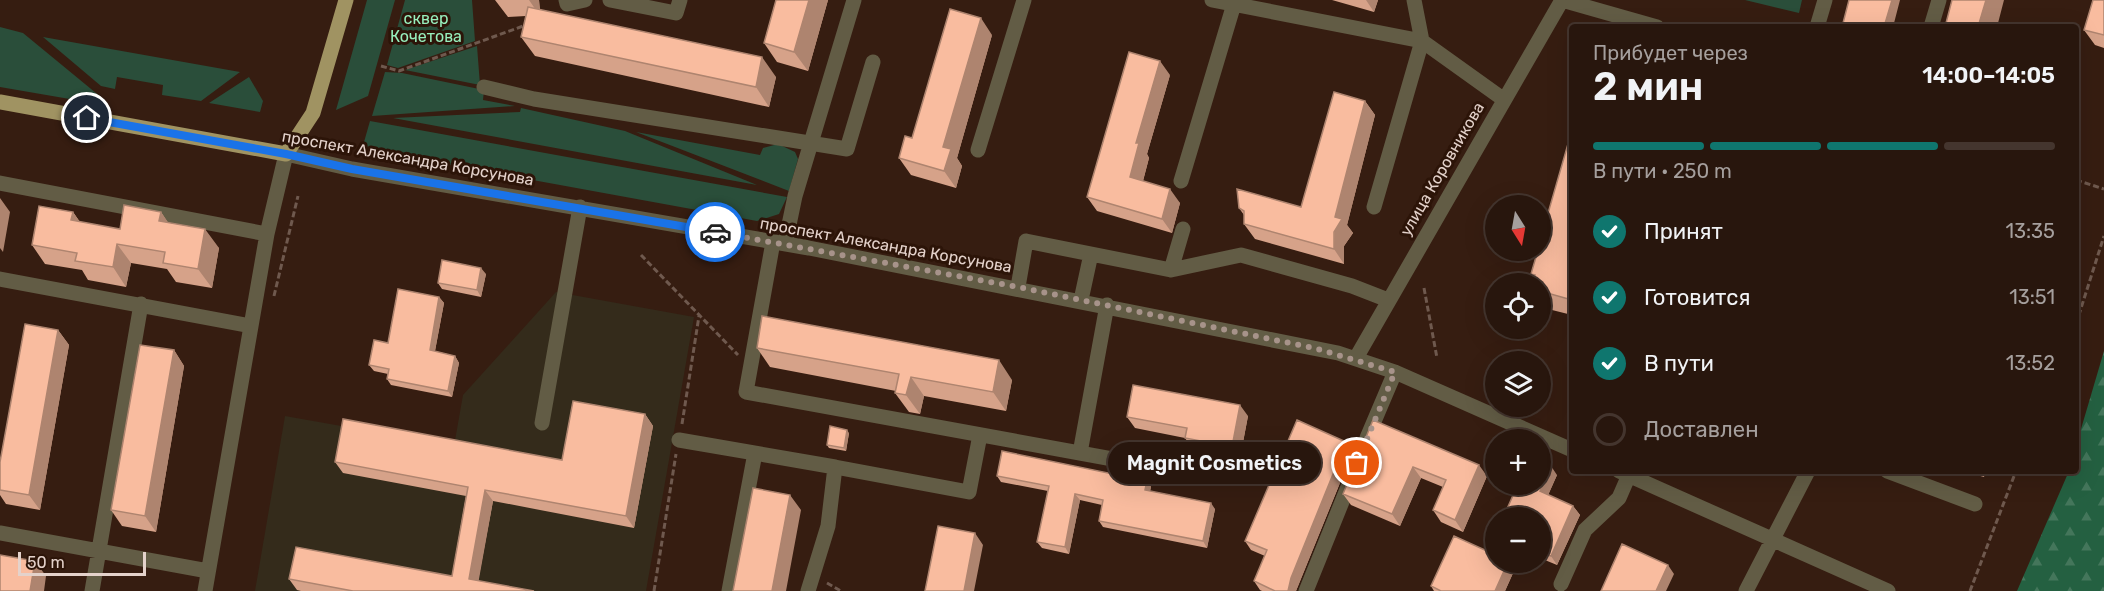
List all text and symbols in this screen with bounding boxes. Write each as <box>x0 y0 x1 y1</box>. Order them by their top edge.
park label: сквер Кочетова <box>390 9 462 46</box>
text: Прибудет через <box>1593 41 1748 65</box>
text: 14:00–14:05 <box>1922 62 2055 89</box>
text: 2 мин <box>1593 64 1703 110</box>
pin <box>61 92 112 143</box>
street label: улица Коровникова <box>1396 99 1488 239</box>
icon: home <box>70 101 103 134</box>
street label: проспект Александра Корсунова <box>281 126 535 190</box>
text: В пути · 250 m <box>1593 159 1732 183</box>
north arrow <box>1485 195 1551 261</box>
map controls <box>1485 195 1551 573</box>
courier <box>685 202 745 262</box>
street label: проспект Александра Корсунова <box>759 213 1013 277</box>
icon: check <box>1593 215 1626 248</box>
icon: car <box>699 216 732 249</box>
text: Принят <box>1644 218 1723 245</box>
text: 13:35 <box>2005 219 2055 243</box>
button: locate <box>1485 273 1551 339</box>
icon: check <box>1593 281 1626 314</box>
text: Готовится <box>1644 284 1750 311</box>
text: 13:51 <box>2009 285 2055 309</box>
icon: check <box>1593 347 1626 380</box>
text: В пути <box>1644 350 1714 377</box>
button: layers <box>1485 351 1551 417</box>
text: 13:52 <box>2006 351 2055 375</box>
text: Доставлен <box>1644 416 1759 443</box>
button: + <box>1485 429 1551 495</box>
pin <box>1331 437 1382 488</box>
callout: Magnit Cosmetics <box>1108 442 1321 484</box>
icon: bag <box>1340 446 1373 479</box>
text: Magnit Cosmetics <box>1127 451 1302 475</box>
button: − <box>1485 507 1551 573</box>
scale bar <box>18 549 146 576</box>
text: 50 m <box>27 553 65 572</box>

